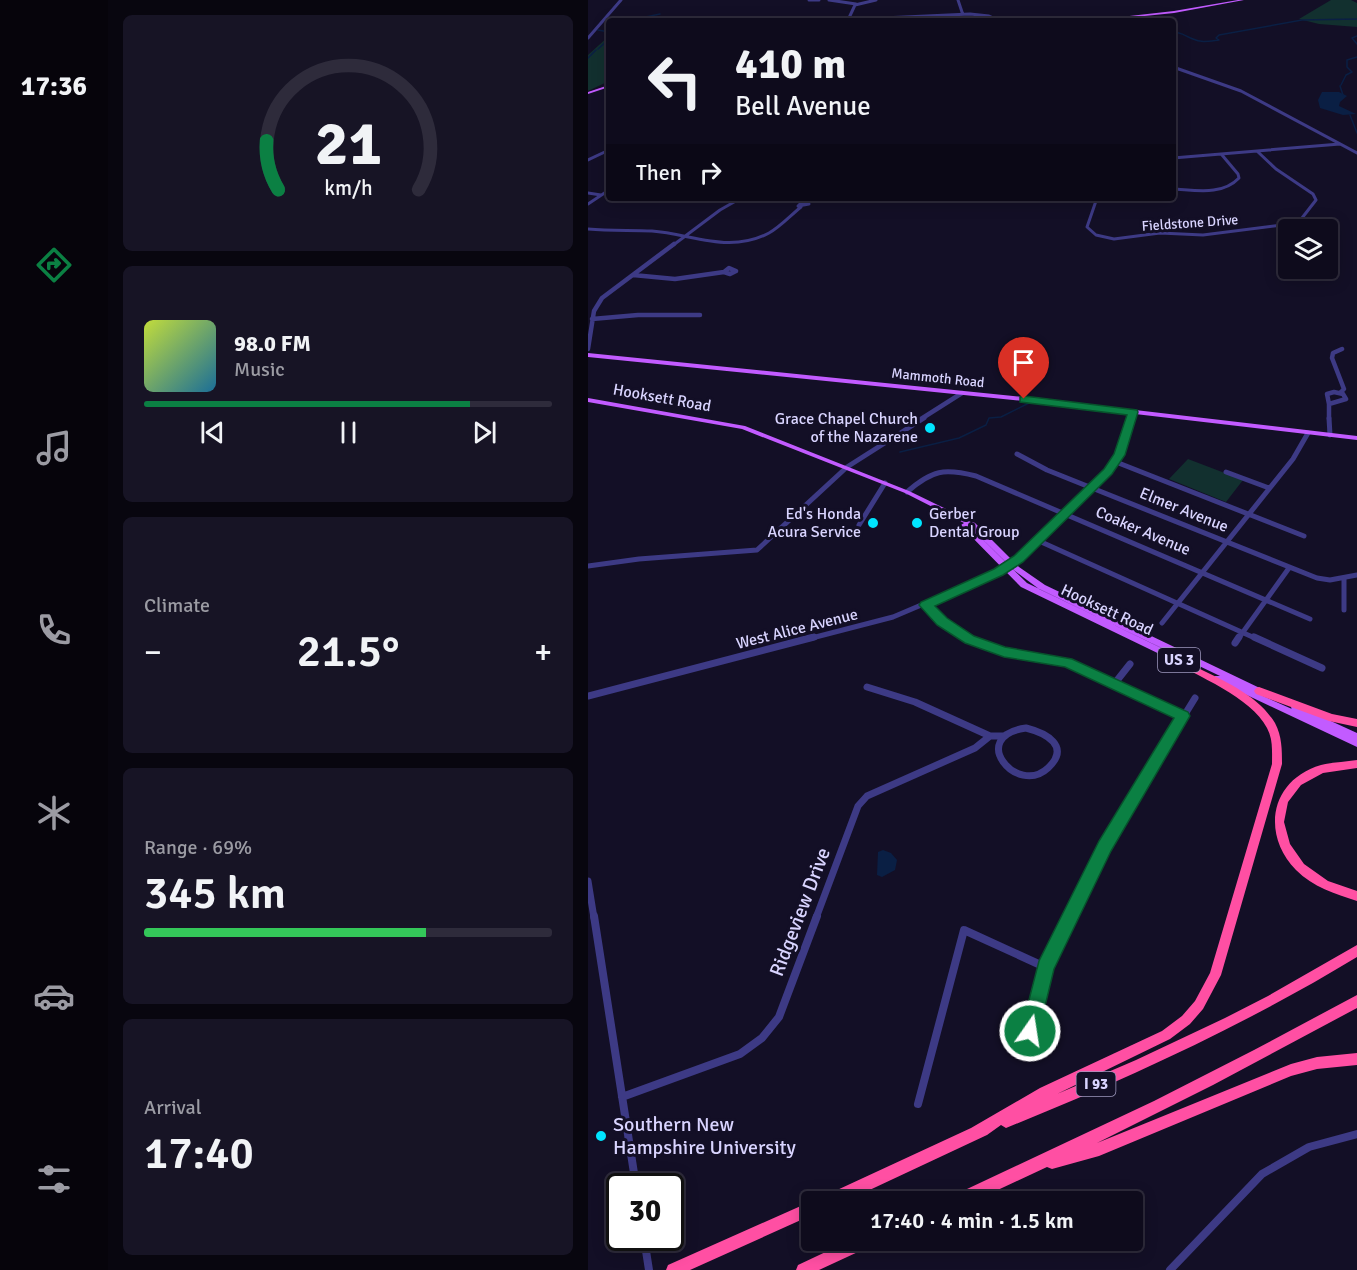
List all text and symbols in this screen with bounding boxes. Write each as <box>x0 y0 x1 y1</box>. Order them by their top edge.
text: 410 m <box>735 39 846 90</box>
icon: left <box>636 42 714 120</box>
text: 17:36 <box>21 70 87 103</box>
text: Bell Avenue <box>735 90 871 123</box>
text: 21 <box>314 105 382 182</box>
icon: right <box>694 156 727 189</box>
text: Then <box>636 159 682 186</box>
text: km/h <box>324 175 372 201</box>
street label: Fieldstone Drive <box>1141 211 1239 235</box>
map controls <box>1278 219 1338 279</box>
button: layers <box>1278 219 1338 279</box>
icon: directions <box>33 244 75 286</box>
text: 98.0 FM <box>234 330 311 357</box>
pin <box>998 337 1049 399</box>
icon: arrive <box>1007 346 1040 379</box>
text: Music <box>234 357 285 382</box>
street label: Mammoth Road <box>891 365 985 391</box>
street label: Hooksett Road <box>611 380 713 416</box>
place label: Grace Chapel Church of the Nazarene <box>775 409 918 447</box>
icon: previous <box>196 416 229 449</box>
icon: pause <box>332 416 365 449</box>
icon: next <box>468 416 501 449</box>
marker: Grace Chapel Church of the Nazarene <box>923 421 937 435</box>
icon: music <box>33 427 75 469</box>
street label: Elmer Avenue <box>1137 483 1231 537</box>
street label: Coaker Avenue <box>1093 502 1193 560</box>
place label: Ed's Honda Acura Service <box>768 504 861 542</box>
place label: Gerber Dental Group <box>929 504 1019 542</box>
marker: Ed's Honda Acura Service <box>866 516 880 530</box>
marker: Gerber Dental Group <box>910 516 924 530</box>
street label: Hooksett Road <box>1058 580 1156 640</box>
text: Climate <box>144 593 210 618</box>
street label: West Alice Avenue <box>734 604 860 654</box>
icon: phone <box>33 609 75 651</box>
text: 21.5° <box>297 624 399 679</box>
text: − <box>144 632 162 673</box>
text: + <box>534 632 552 673</box>
road number: US 3 <box>1158 648 1200 672</box>
icon: climate <box>33 792 75 834</box>
text: Range · 69% <box>144 835 252 860</box>
street label: Ridgeview Drive <box>764 844 836 980</box>
text: 345 km <box>144 866 286 921</box>
icon: car <box>33 975 75 1017</box>
position arrow <box>998 999 1062 1063</box>
road number: I 93 <box>1076 1072 1116 1096</box>
text: Arrival <box>144 1095 202 1120</box>
place label: Southern New Hampshire University <box>613 1112 797 1160</box>
text: 17:40 <box>144 1126 254 1181</box>
marker: Southern New Hampshire University <box>594 1129 608 1143</box>
icon: filters <box>33 1158 75 1200</box>
speed limit sign: 30 <box>606 1173 684 1251</box>
text: 17:40 · 4 min · 1.5 km <box>870 1207 1074 1234</box>

